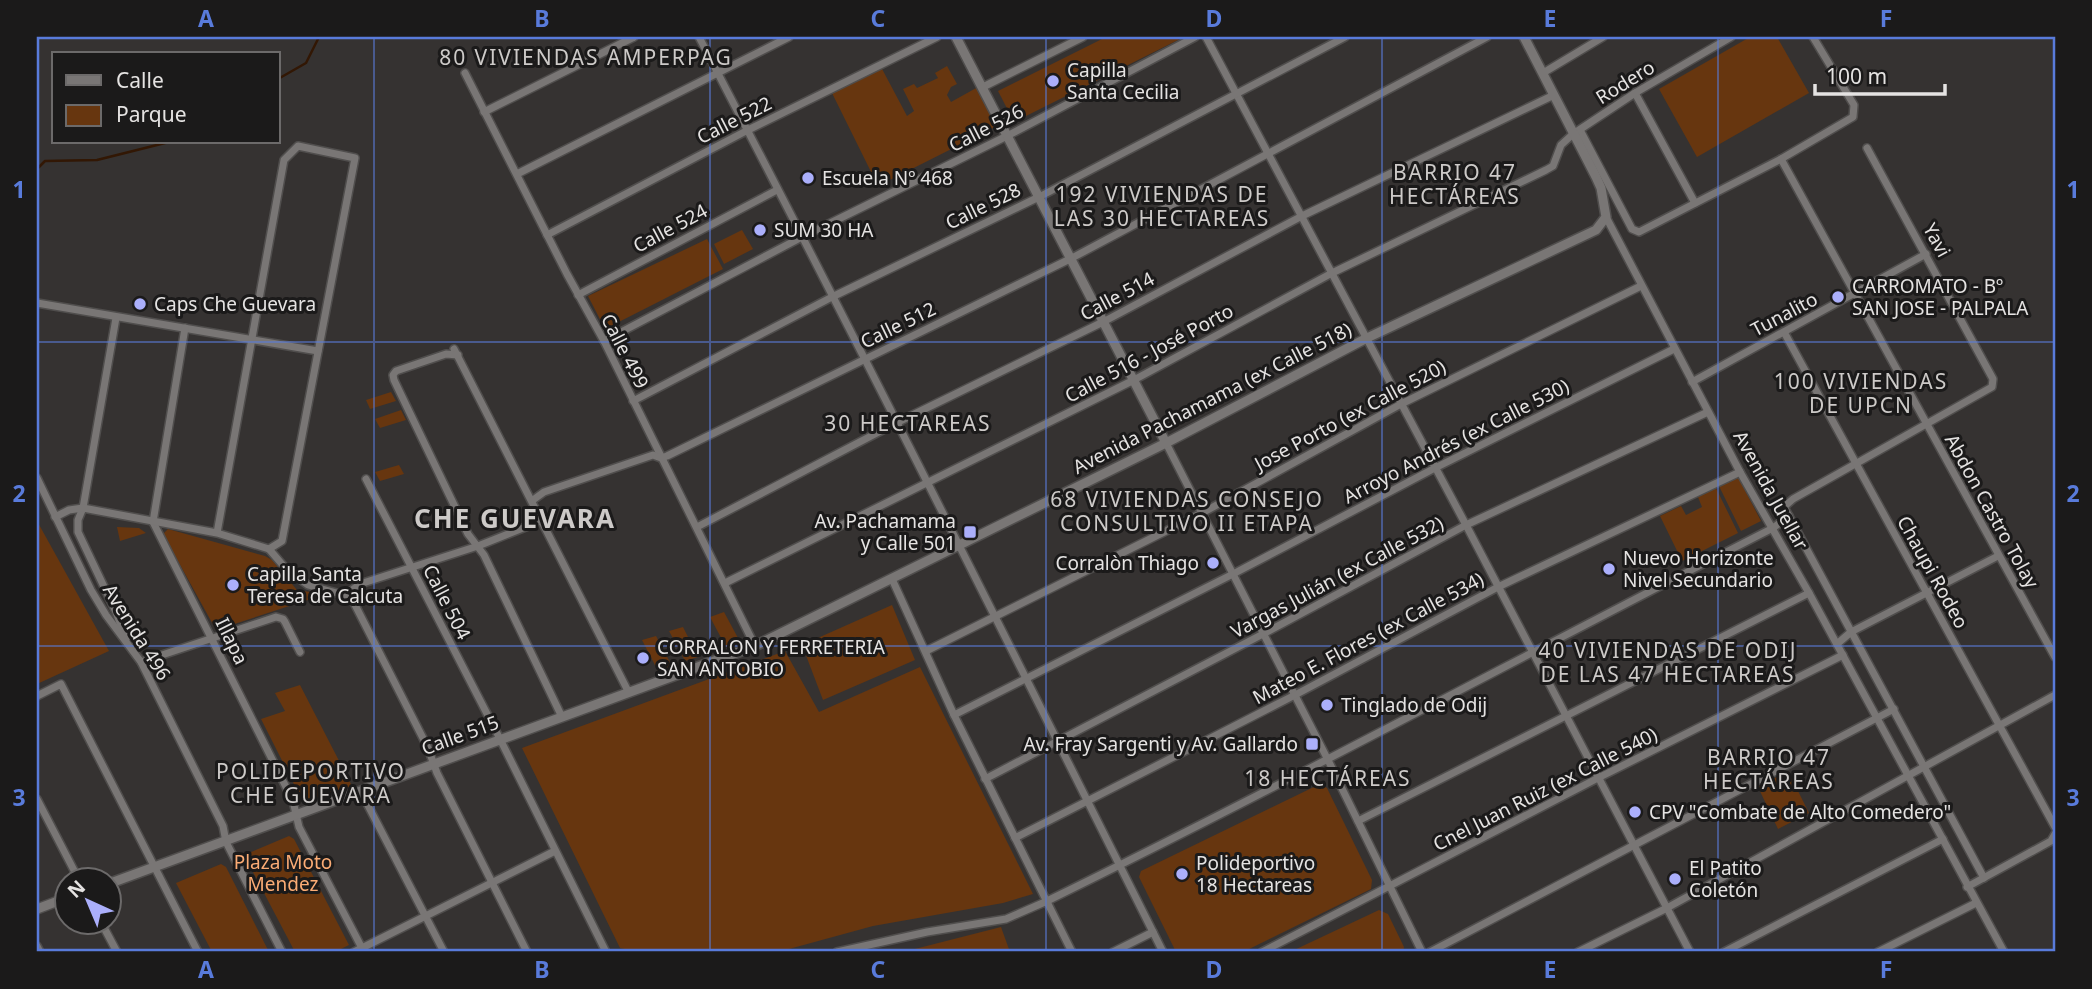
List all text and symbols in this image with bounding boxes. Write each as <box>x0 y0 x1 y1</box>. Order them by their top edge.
text: A <box>198 2 214 34</box>
text: B <box>534 2 550 34</box>
text: C <box>871 2 886 34</box>
text: D <box>1206 2 1222 34</box>
text: E <box>1544 2 1556 34</box>
text: F <box>1880 2 1892 34</box>
district label: 80 VIVIENDAS AMPERPAG <box>439 43 733 71</box>
legend <box>52 52 280 144</box>
scale bar <box>1815 52 1945 96</box>
street label: Rodero <box>1591 54 1659 110</box>
place label: Capilla Santa Cecilia <box>1067 57 1180 105</box>
text: 100 m <box>1826 62 1887 90</box>
text: Calle <box>116 66 164 94</box>
marker: Capilla Santa Cecilia <box>1045 73 1061 89</box>
street label: Calle 522 <box>692 90 776 150</box>
street label: Calle 526 <box>944 98 1028 158</box>
text: Parque <box>116 100 186 128</box>
district label: BARRIO 47 HECTÁREAS <box>1389 158 1521 210</box>
place label: Escuela Nº 468 <box>822 165 953 191</box>
marker: Escuela Nº 468 <box>800 170 816 186</box>
text: 1 <box>12 173 26 205</box>
text: 1 <box>2066 173 2080 205</box>
street label: Calle 528 <box>941 177 1025 235</box>
district label: 192 VIVIENDAS DE LAS 30 HECTAREAS <box>1054 180 1270 232</box>
street label: Calle 524 <box>628 198 712 258</box>
place label: SUM 30 HA <box>774 217 874 243</box>
street label: Yavi <box>1917 218 1957 262</box>
marker: SUM 30 HA <box>752 222 768 238</box>
street label: Calle 514 <box>1075 266 1159 326</box>
place label: CARROMATO - Bº SAN JOSE - PALPALA <box>1852 273 2029 321</box>
street label: Tunalito <box>1746 286 1822 342</box>
marker: CARROMATO - Bº SAN JOSE - PALPALA <box>1830 289 1846 305</box>
place label: Caps Che Guevara <box>154 291 316 317</box>
marker: Caps Che Guevara <box>132 296 148 312</box>
street label: Calle 512 <box>856 296 940 354</box>
street label: Calle 516 - José Porto <box>1060 298 1238 408</box>
street label: Calle 499 <box>595 309 655 393</box>
street label: Avenida Pachamama (ex Calle 518) <box>1068 316 1356 480</box>
street label: Jose Porto (ex Calle 520) <box>1248 354 1450 477</box>
district label: 100 VIVIENDAS DE UPCN <box>1774 367 1948 419</box>
street label: Arroyo Andrés (ex Calle 530) <box>1339 373 1573 509</box>
district label: 30 HECTAREAS <box>824 409 992 437</box>
street label: Avenida Juellar <box>1728 426 1815 554</box>
street label: Abdon Castro Tolay <box>1939 429 2045 593</box>
text: 2 <box>12 477 26 509</box>
text: 2 <box>2066 477 2080 509</box>
district label: 68 VIVIENDAS CONSEJO CONSULTIVO II ETAPA <box>1050 485 1324 537</box>
district label: CHE GUEVARA <box>414 500 616 536</box>
place label: Av. Pachamama y Calle 501 <box>814 508 956 556</box>
street label: Vargas Julián (ex Calle 532) <box>1226 510 1448 644</box>
street label: Chaupi Rodeo <box>1891 511 1975 633</box>
marker: Av. Pachamama y Calle 501 <box>962 524 978 540</box>
place label: Nuevo Horizonte Nivel Secundario <box>1623 545 1774 593</box>
place label: Corralòn Thiago <box>1055 550 1199 576</box>
marker: Corralòn Thiago <box>1205 555 1221 571</box>
street label: Calle 504 <box>417 560 477 644</box>
place label: Capilla Santa Teresa de Calcuta <box>247 561 403 609</box>
marker: Nuevo Horizonte Nivel Secundario <box>1601 561 1617 577</box>
street label: Mateo E. Flores (ex Calle 534) <box>1248 566 1488 710</box>
marker: Capilla Santa Teresa de Calcuta <box>225 577 241 593</box>
street label: Avenida 496 <box>97 579 177 685</box>
street label: Illapa <box>210 613 254 669</box>
place label: CORRALON Y FERRETERIA SAN ANTOBIO <box>657 634 886 682</box>
district label: 40 VIVIENDAS DE ODIJ DE LAS 47 HECTAREAS <box>1539 636 1797 688</box>
marker: CORRALON Y FERRETERIA SAN ANTOBIO <box>635 650 651 666</box>
place label: Tinglado de Odij <box>1341 692 1487 718</box>
marker: Tinglado de Odij <box>1319 697 1335 713</box>
street label: Calle 515 <box>418 709 502 761</box>
street label: Cnel Juan Ruiz (ex Calle 540) <box>1428 721 1662 857</box>
place label: Av. Fray Sargenti y Av. Gallardo <box>1023 731 1298 757</box>
marker: Av. Fray Sargenti y Av. Gallardo <box>1304 736 1320 752</box>
district label: BARRIO 47 HECTÁREAS <box>1703 743 1835 795</box>
district label: POLIDEPORTIVO CHE GUEVARA <box>216 757 406 809</box>
district label: 18 HECTÁREAS <box>1244 764 1412 792</box>
text: 3 <box>12 781 26 813</box>
text: 3 <box>2066 781 2080 813</box>
place label: CPV "Combate de Alto Comedero" <box>1649 799 1951 825</box>
marker: CPV "Combate de Alto Comedero" <box>1627 804 1643 820</box>
park label: Plaza Moto Mendez <box>234 849 332 897</box>
place label: Polideportivo 18 Hectareas <box>1196 850 1315 898</box>
place label: El Patito Coletón <box>1689 855 1762 903</box>
north arrow <box>52 866 122 936</box>
marker: Polideportivo 18 Hectareas <box>1174 866 1190 882</box>
marker: El Patito Coletón <box>1667 871 1683 887</box>
text: N <box>62 874 91 903</box>
text: A <box>198 953 214 985</box>
text: B <box>534 953 550 985</box>
text: C <box>871 953 886 985</box>
text: D <box>1206 953 1222 985</box>
text: E <box>1544 953 1556 985</box>
text: F <box>1880 953 1892 985</box>

